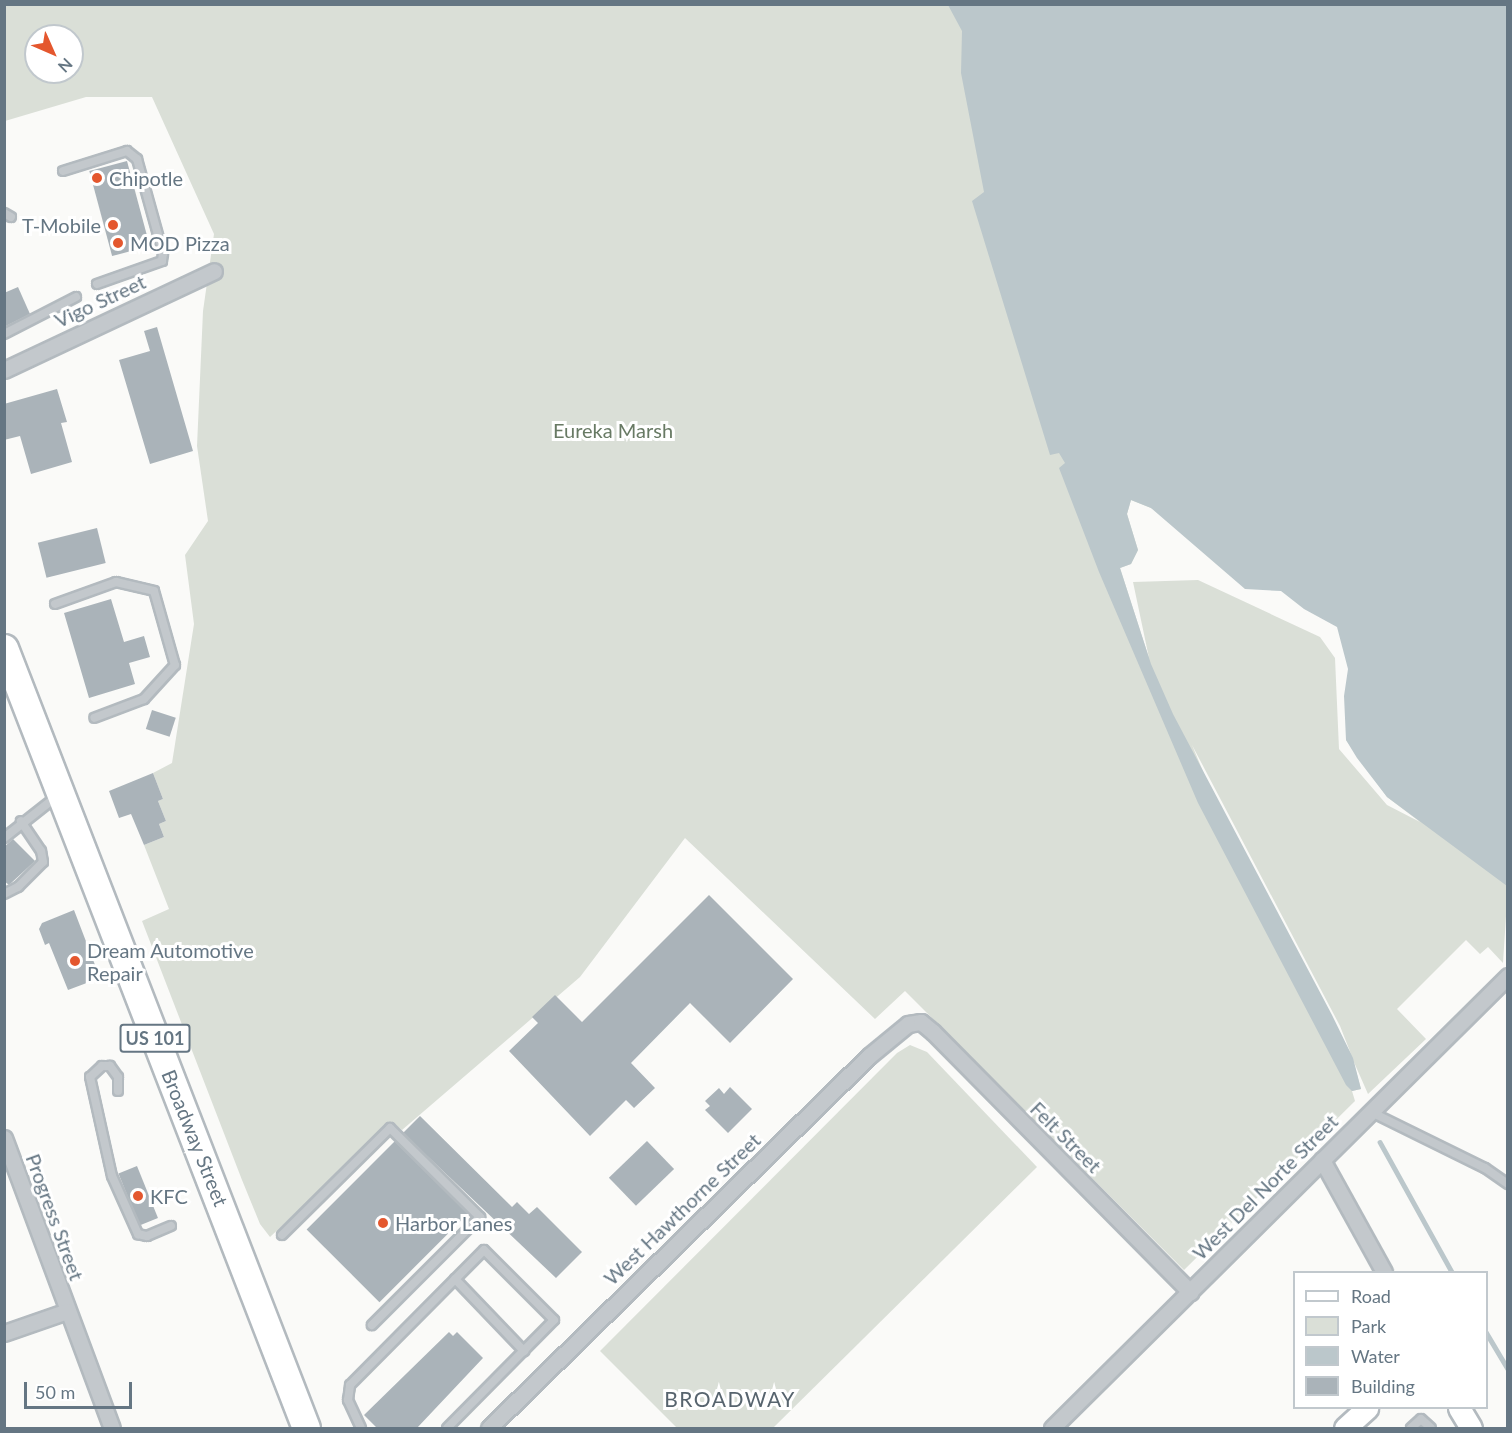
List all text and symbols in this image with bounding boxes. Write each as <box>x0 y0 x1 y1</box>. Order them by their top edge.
north arrow <box>24 24 84 84</box>
text: N <box>55 55 77 77</box>
place label: Chipotle <box>109 166 183 190</box>
marker: Chipotle <box>90 171 104 185</box>
place label: T-Mobile <box>22 213 101 237</box>
marker: T-Mobile <box>106 218 120 232</box>
place label: MOD Pizza <box>130 231 230 255</box>
marker: MOD Pizza <box>111 236 125 250</box>
street label: Vigo Street <box>51 269 149 333</box>
park label: Eureka Marsh <box>553 418 673 442</box>
place label: Dream Automotive Repair <box>87 938 254 985</box>
marker: Dream Automotive Repair <box>68 954 82 968</box>
road number: US 101 <box>119 1023 191 1053</box>
street label: Broadway Street <box>157 1066 233 1210</box>
street label: Felt Street <box>1025 1096 1107 1178</box>
street label: West Del Norte Street <box>1187 1109 1343 1265</box>
street label: West Hawthorne Street <box>599 1128 765 1290</box>
street label: Progress Street <box>21 1150 89 1284</box>
place label: KFC <box>150 1184 188 1208</box>
marker: KFC <box>131 1189 145 1203</box>
place label: Harbor Lanes <box>395 1211 513 1235</box>
marker: Harbor Lanes <box>376 1216 390 1230</box>
legend <box>1293 1271 1488 1409</box>
text: Road <box>1351 1285 1391 1307</box>
text: Park <box>1351 1315 1386 1337</box>
text: Water <box>1351 1345 1400 1367</box>
scale bar <box>27 1370 135 1408</box>
text: Building <box>1351 1375 1415 1397</box>
text: 50 m <box>35 1381 75 1403</box>
district label: BROADWAY <box>664 1386 796 1412</box>

